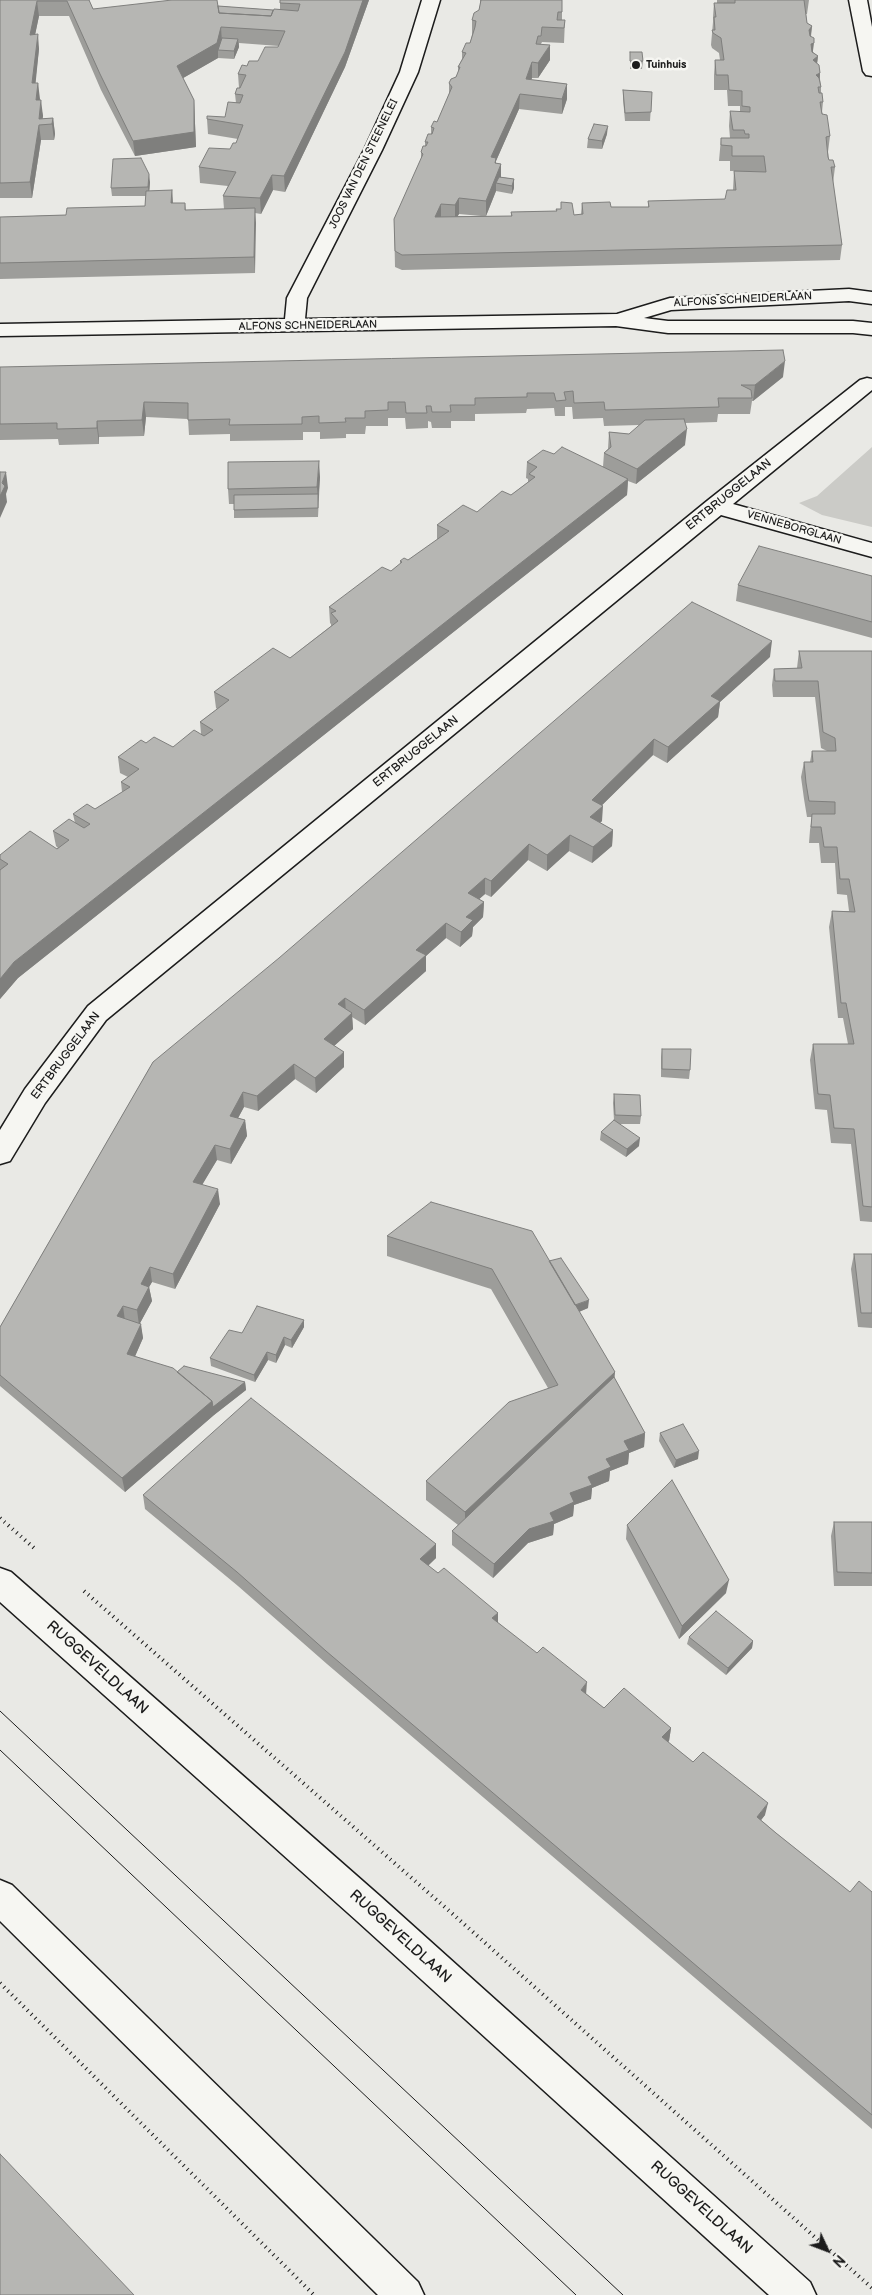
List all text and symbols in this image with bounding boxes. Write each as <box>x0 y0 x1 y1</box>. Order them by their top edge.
place label: Tuinhuis <box>646 58 686 72</box>
marker: Tuinhuis <box>630 59 642 71</box>
street label: JOOS VAN DEN STEENELEI <box>327 97 401 231</box>
street label: ALFONS SCHNEIDERLAAN <box>674 290 812 310</box>
street label: ALFONS SCHNEIDERLAAN <box>239 318 377 334</box>
street label: ERTBRUGGELAAN <box>683 456 775 534</box>
street label: VENNEBORGLAAN <box>745 508 843 548</box>
street label: ERTBRUGGELAAN <box>370 713 462 791</box>
street label: ERTBRUGGELAAN <box>28 1009 104 1103</box>
street label: RUGGEVELDLAAN <box>42 1617 152 1719</box>
street label: RUGGEVELDLAAN <box>345 1886 455 1988</box>
street label: RUGGEVELDLAAN <box>646 2157 756 2259</box>
north arrow <box>802 2225 852 2275</box>
text: N <box>829 2251 848 2270</box>

